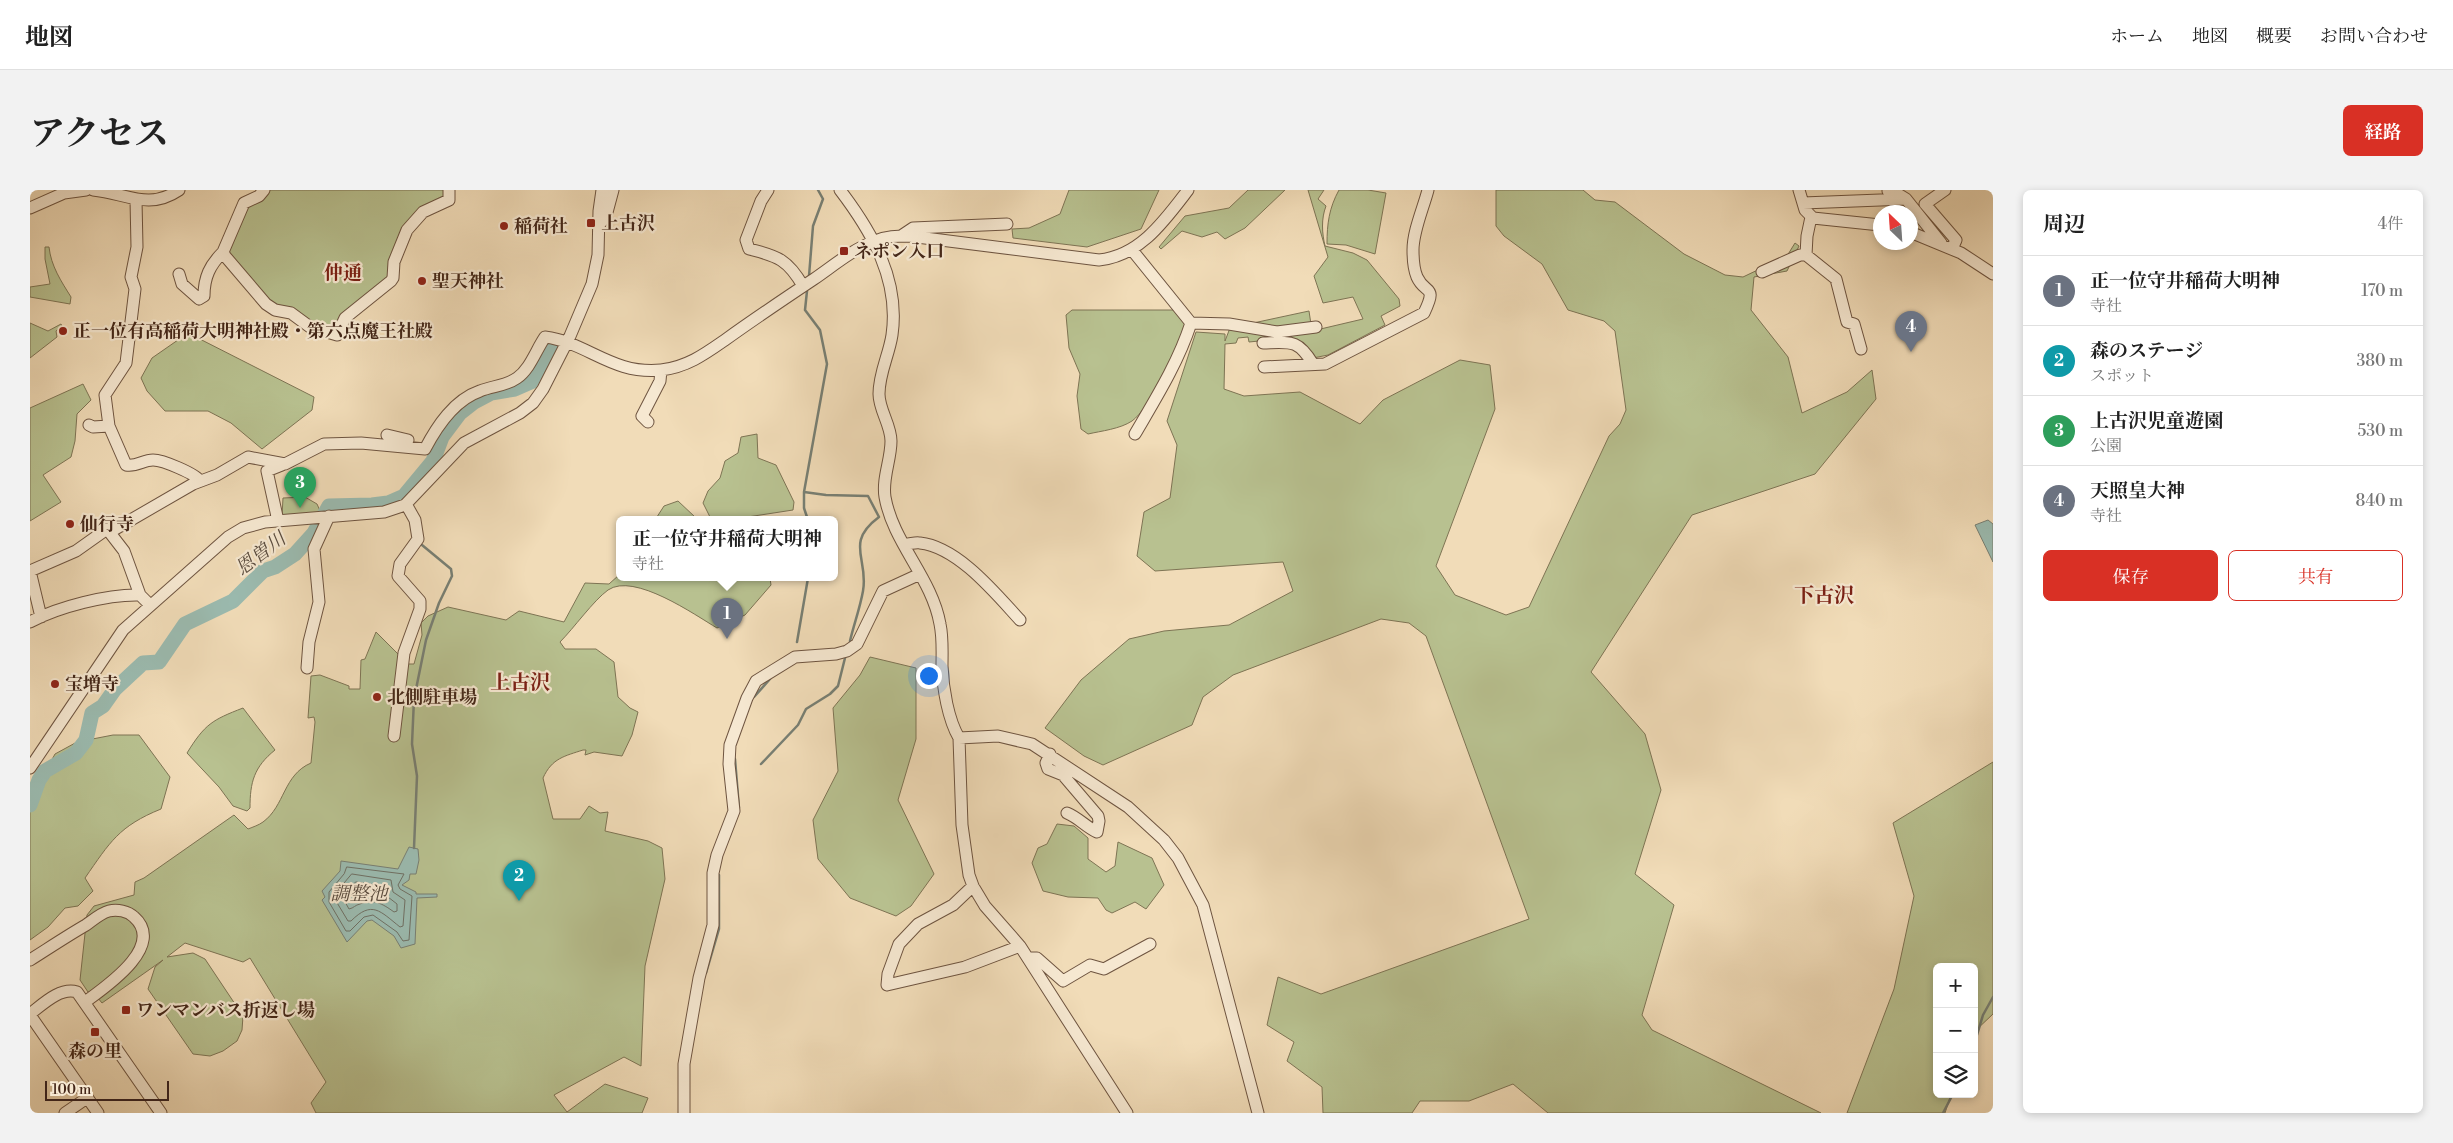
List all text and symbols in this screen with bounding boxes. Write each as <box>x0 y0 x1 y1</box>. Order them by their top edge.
text: 地図 <box>25 23 73 53</box>
text: ホーム <box>2110 25 2164 48</box>
text: 地図 <box>2192 25 2228 48</box>
text: 概要 <box>2256 25 2292 48</box>
text: お問い合わせ <box>2320 25 2428 48</box>
button: 経路 <box>2343 105 2423 156</box>
text: アクセス <box>30 113 169 156</box>
north arrow <box>1873 205 1918 250</box>
place label: 上古沢 <box>601 212 655 235</box>
text: 周辺 <box>2043 212 2085 238</box>
text: 4件 <box>2377 214 2403 234</box>
place label: 稲荷社 <box>514 215 568 238</box>
marker: 上古沢 <box>585 217 597 229</box>
marker: 稲荷社 <box>498 220 510 232</box>
place label: ネポン入口 <box>854 240 944 263</box>
marker: ネポン入口 <box>838 245 850 257</box>
district label: 仲通 <box>324 261 362 285</box>
text: 正一位守井稲荷大明神 <box>2090 269 2280 293</box>
place label: 聖天神社 <box>432 270 504 293</box>
marker: 聖天神社 <box>416 275 428 287</box>
text: 1 <box>2055 281 2063 301</box>
text: 170 m <box>2361 281 2403 301</box>
text: 寺社 <box>2090 296 2122 316</box>
pin: 4 <box>1895 311 1927 352</box>
place label: 正一位有高稲荷大明神社殿・第六点魔王社殿 <box>73 320 433 343</box>
marker: 正一位有高稲荷大明神社殿・第六点魔王社殿 <box>57 325 69 337</box>
text: 森のステージ <box>2090 339 2203 363</box>
text: 2 <box>2054 351 2064 371</box>
text: 380 m <box>2356 351 2403 371</box>
text: スポット <box>2090 366 2154 386</box>
text: 上古沢児童遊園 <box>2090 409 2223 433</box>
text: 3 <box>2054 421 2064 441</box>
text: 530 m <box>2357 421 2403 441</box>
text: 公園 <box>2090 436 2122 456</box>
pin: 3 <box>284 467 316 508</box>
text: 天照皇大神 <box>2090 479 2185 503</box>
text: 4 <box>2054 491 2064 511</box>
text: 840 m <box>2355 491 2403 511</box>
text: 寺社 <box>2090 506 2122 526</box>
place label: 仙行寺 <box>80 513 134 536</box>
popup <box>616 516 838 581</box>
marker: 仙行寺 <box>64 518 76 530</box>
water label: 恩曽川 <box>231 526 292 581</box>
text: 正一位守井稲荷大明神 <box>632 527 822 551</box>
button: 保存 <box>2043 550 2218 601</box>
button: 共有 <box>2228 550 2403 601</box>
text: 寺社 <box>632 554 664 574</box>
district label: 下古沢 <box>1794 584 1854 609</box>
pin: 1 <box>711 598 743 639</box>
your location <box>916 663 942 689</box>
district label: 上古沢 <box>490 671 550 696</box>
place label: 宝増寺 <box>65 673 119 696</box>
marker: 宝増寺 <box>49 678 61 690</box>
place label: 北側駐車場 <box>387 686 477 709</box>
marker: 北側駐車場 <box>371 691 383 703</box>
pin: 2 <box>503 860 535 901</box>
water label: 調整池 <box>330 882 389 906</box>
map controls <box>1933 963 1978 1098</box>
button: + <box>1933 963 1978 1008</box>
place label: ワンマンバス折返し場 <box>136 999 315 1022</box>
marker: ワンマンバス折返し場 <box>120 1004 132 1016</box>
button: − <box>1933 1008 1978 1053</box>
marker: 森の里 <box>89 1026 101 1038</box>
place label: 森の里 <box>68 1040 122 1063</box>
button: layers <box>1933 1053 1978 1098</box>
scale bar <box>45 1078 169 1101</box>
text: 100 m <box>52 1081 91 1099</box>

